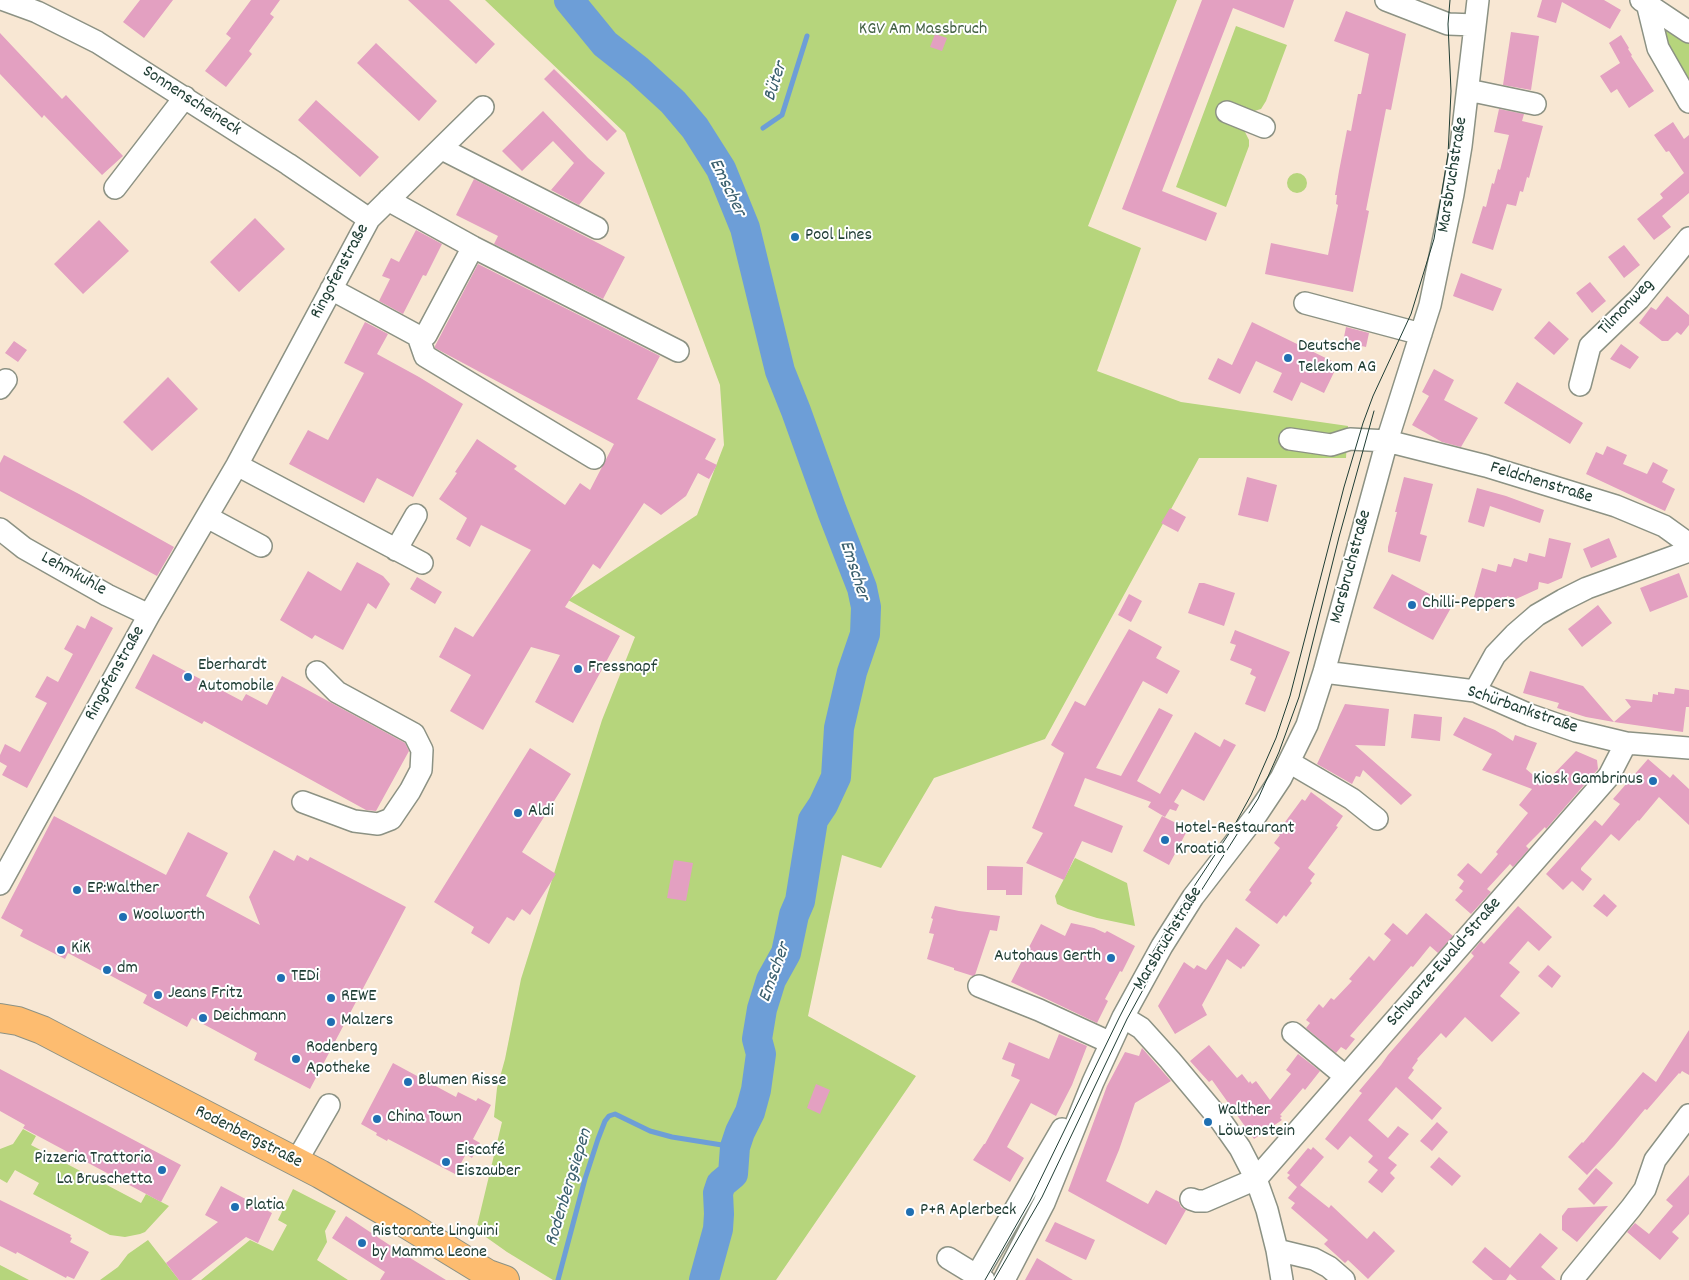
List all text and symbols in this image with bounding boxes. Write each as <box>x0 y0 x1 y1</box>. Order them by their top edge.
park label: KGV Am Massbruch <box>859 20 987 42</box>
water label: Büter <box>760 60 794 104</box>
street label: Sonnenscheineck <box>137 62 245 142</box>
street label: Marsbruchstraße <box>1434 116 1474 234</box>
water label: Emscher <box>702 155 750 221</box>
street label: Ringofenstraße <box>307 221 375 323</box>
place label: Pool Lines <box>805 226 872 248</box>
marker: Pool Lines <box>789 231 801 243</box>
street label: Tilmonweg <box>1595 275 1659 341</box>
place label: Deutsche Telekom AG <box>1298 337 1376 379</box>
marker: Deutsche Telekom AG <box>1282 352 1294 364</box>
street label: Feldchenstraße <box>1487 458 1595 510</box>
street label: Marsbruchstraße <box>1326 508 1378 626</box>
water label: Emscher <box>833 538 873 604</box>
street label: Lehmkuhle <box>37 548 109 602</box>
place label: Chilli-Peppers <box>1422 594 1515 616</box>
marker: Chilli-Peppers <box>1406 599 1418 611</box>
street label: Ringofenstraße <box>81 623 151 725</box>
place label: Eberhardt Automobile <box>198 656 274 699</box>
place label: Fressnapf <box>588 658 657 680</box>
marker: Fressnapf <box>572 663 584 675</box>
marker: Eberhardt Automobile <box>182 671 194 683</box>
street label: Schürbankstraße <box>1464 682 1580 740</box>
place label: Kiosk Gambrinus <box>1533 770 1643 792</box>
marker: Kiosk Gambrinus <box>1647 775 1659 787</box>
place label: Aldi <box>528 802 554 824</box>
marker: Aldi <box>512 807 524 819</box>
place label: Hotel-Restaurant Kroatia <box>1175 819 1294 862</box>
marker: Hotel-Restaurant Kroatia <box>1159 834 1171 846</box>
place label: EP:Walther <box>87 879 159 901</box>
street label: Marsbruchstraße <box>1130 883 1208 995</box>
marker: EP:Walther <box>71 884 83 896</box>
street label: Schwarze-Ewald-Straße <box>1383 894 1507 1032</box>
place label: Woolworth <box>133 906 205 928</box>
marker: Woolworth <box>117 911 129 923</box>
place label: KiK <box>71 939 91 961</box>
water label: Emscher <box>755 940 797 1006</box>
marker: KiK <box>55 944 67 956</box>
place label: Autohaus Gerth <box>994 947 1101 969</box>
marker: Autohaus Gerth <box>1105 952 1117 964</box>
place label: dm <box>117 959 138 981</box>
marker: dm <box>101 964 113 976</box>
place label: TEDi <box>291 967 319 989</box>
marker: TEDi <box>275 972 287 984</box>
place label: Jeans Fritz <box>168 984 242 1006</box>
place label: REWE <box>341 987 376 1009</box>
marker: Jeans Fritz <box>152 989 164 1001</box>
marker: REWE <box>325 992 337 1004</box>
place label: Deichmann <box>213 1007 286 1029</box>
place label: Malzers <box>341 1011 393 1033</box>
marker: Deichmann <box>197 1012 209 1024</box>
marker: Malzers <box>325 1016 337 1028</box>
place label: Rodenberg Apotheke <box>306 1038 378 1080</box>
marker: Rodenberg Apotheke <box>290 1053 302 1065</box>
place label: Blumen Risse <box>418 1071 506 1093</box>
marker: Blumen Risse <box>402 1076 414 1088</box>
place label: Walther Löwenstein <box>1218 1101 1295 1144</box>
street label: Rodenbergstraße <box>191 1102 305 1174</box>
place label: China Town <box>387 1108 462 1130</box>
marker: China Town <box>371 1113 383 1125</box>
marker: Walther Löwenstein <box>1202 1116 1214 1128</box>
water label: Rodenbergsiepen <box>541 1127 599 1249</box>
place label: Eiscafé Eiszauber <box>456 1141 520 1184</box>
place label: Pizzeria Trattoria La Bruschetta <box>34 1149 152 1192</box>
marker: Eiscafé Eiszauber <box>440 1156 452 1168</box>
marker: Pizzeria Trattoria La Bruschetta <box>156 1164 168 1176</box>
place label: Platia <box>245 1196 284 1218</box>
marker: Platia <box>229 1201 241 1213</box>
place label: P+R Aplerbeck <box>920 1201 1016 1223</box>
marker: P+R Aplerbeck <box>904 1206 916 1218</box>
place label: Ristorante Linguini by Mamma Leone <box>372 1222 498 1264</box>
marker: Ristorante Linguini by Mamma Leone <box>356 1237 368 1249</box>

